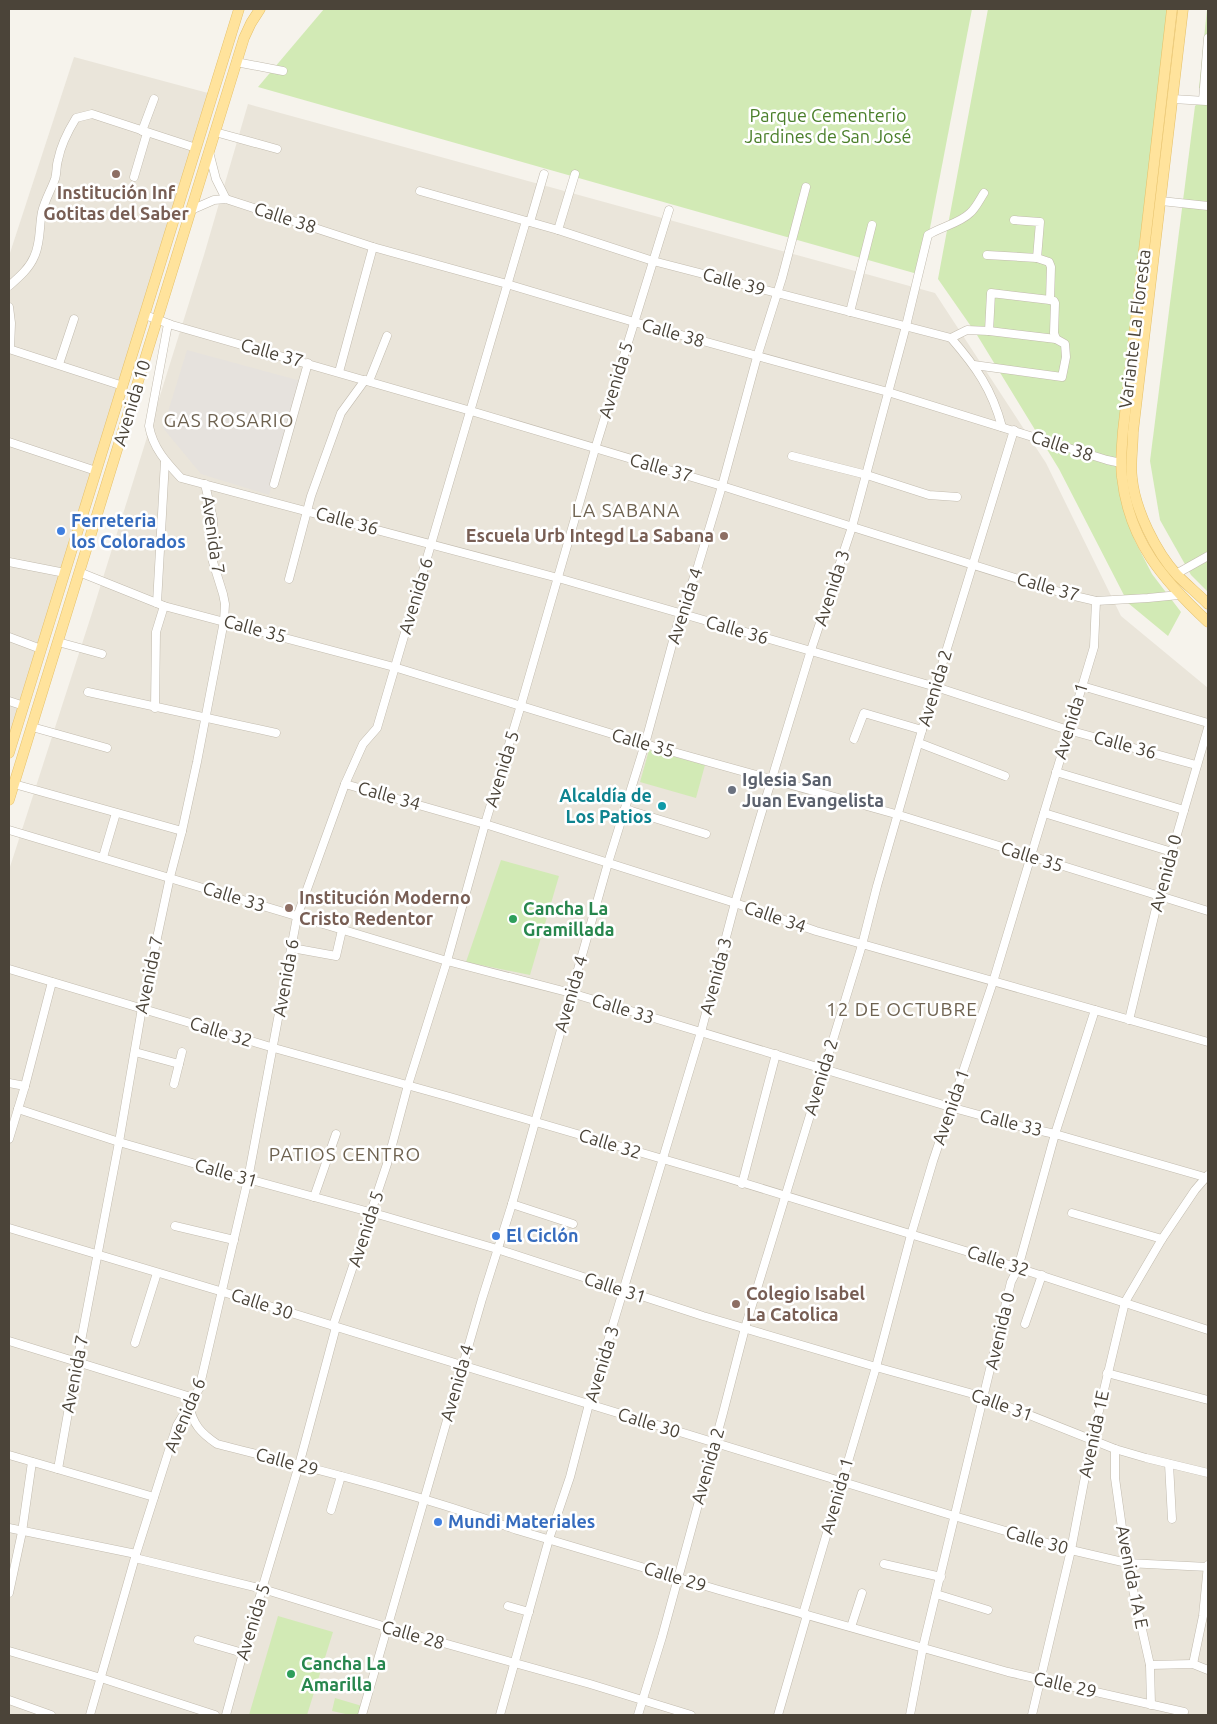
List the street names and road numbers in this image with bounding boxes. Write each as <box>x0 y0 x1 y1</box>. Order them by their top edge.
street label: Calle 38 <box>252 198 319 236</box>
street label: Variante La Floresta <box>1114 248 1154 410</box>
street label: Calle 39 <box>701 263 768 299</box>
street label: Calle 38 <box>640 314 707 350</box>
street label: Calle 37 <box>239 334 306 370</box>
street label: Avenida 5 <box>594 339 636 420</box>
street label: Avenida 10 <box>108 357 154 448</box>
street label: Calle 38 <box>1029 426 1096 464</box>
street label: Calle 37 <box>628 449 695 485</box>
street label: Avenida 7 <box>199 494 229 575</box>
street label: Calle 36 <box>314 502 381 538</box>
street label: Avenida 3 <box>809 547 853 628</box>
street label: Avenida 6 <box>394 555 436 636</box>
street label: Avenida 4 <box>662 565 706 646</box>
street label: Calle 37 <box>1015 568 1082 604</box>
street label: Calle 35 <box>222 610 289 646</box>
street label: Calle 36 <box>704 611 771 647</box>
street label: Avenida 2 <box>913 647 955 728</box>
street label: Avenida 1 <box>1049 680 1091 761</box>
street label: Calle 35 <box>610 724 677 760</box>
street label: Calle 36 <box>1092 726 1159 762</box>
street label: Avenida 5 <box>480 728 522 809</box>
street label: Calle 34 <box>356 777 423 813</box>
street label: Avenida 0 <box>1145 832 1185 913</box>
street label: Calle 35 <box>999 837 1066 875</box>
street label: Calle 33 <box>201 877 268 915</box>
street label: Calle 34 <box>742 896 809 936</box>
street label: Avenida 7 <box>130 934 166 1015</box>
street label: Avenida 3 <box>695 935 735 1016</box>
street label: Avenida 6 <box>268 937 302 1018</box>
street label: Avenida 4 <box>550 953 591 1034</box>
street label: Calle 33 <box>590 989 657 1027</box>
street label: Calle 32 <box>188 1012 255 1050</box>
street label: Avenida 2 <box>799 1036 841 1117</box>
street label: Avenida 1 <box>928 1066 972 1147</box>
street label: Calle 33 <box>978 1105 1045 1139</box>
street label: Calle 32 <box>577 1124 644 1162</box>
street label: Calle 31 <box>193 1154 260 1190</box>
street label: Avenida 5 <box>343 1188 387 1269</box>
street label: Calle 32 <box>965 1241 1032 1279</box>
street label: Calle 31 <box>582 1268 649 1306</box>
street label: Calle 30 <box>229 1284 296 1322</box>
street label: Avenida 0 <box>980 1290 1018 1371</box>
street label: Avenida 3 <box>580 1323 622 1404</box>
street label: Avenida 7 <box>57 1333 91 1414</box>
street label: Avenida 4 <box>436 1342 477 1423</box>
street label: Avenida 6 <box>159 1374 209 1455</box>
street label: Calle 31 <box>969 1384 1036 1424</box>
street label: Avenida 1E <box>1074 1388 1112 1479</box>
street label: Calle 30 <box>616 1403 683 1441</box>
street label: Avenida 2 <box>687 1425 728 1506</box>
street label: Calle 29 <box>254 1443 321 1479</box>
street label: Avenida 1 <box>816 1455 857 1536</box>
street label: Calle 30 <box>1004 1521 1071 1557</box>
street label: Avenida 1A E <box>1113 1523 1153 1630</box>
street label: Calle 29 <box>642 1557 709 1595</box>
street label: Avenida 5 <box>231 1581 273 1662</box>
street label: Calle 28 <box>380 1616 447 1652</box>
street label: Calle 29 <box>1032 1667 1099 1701</box>

